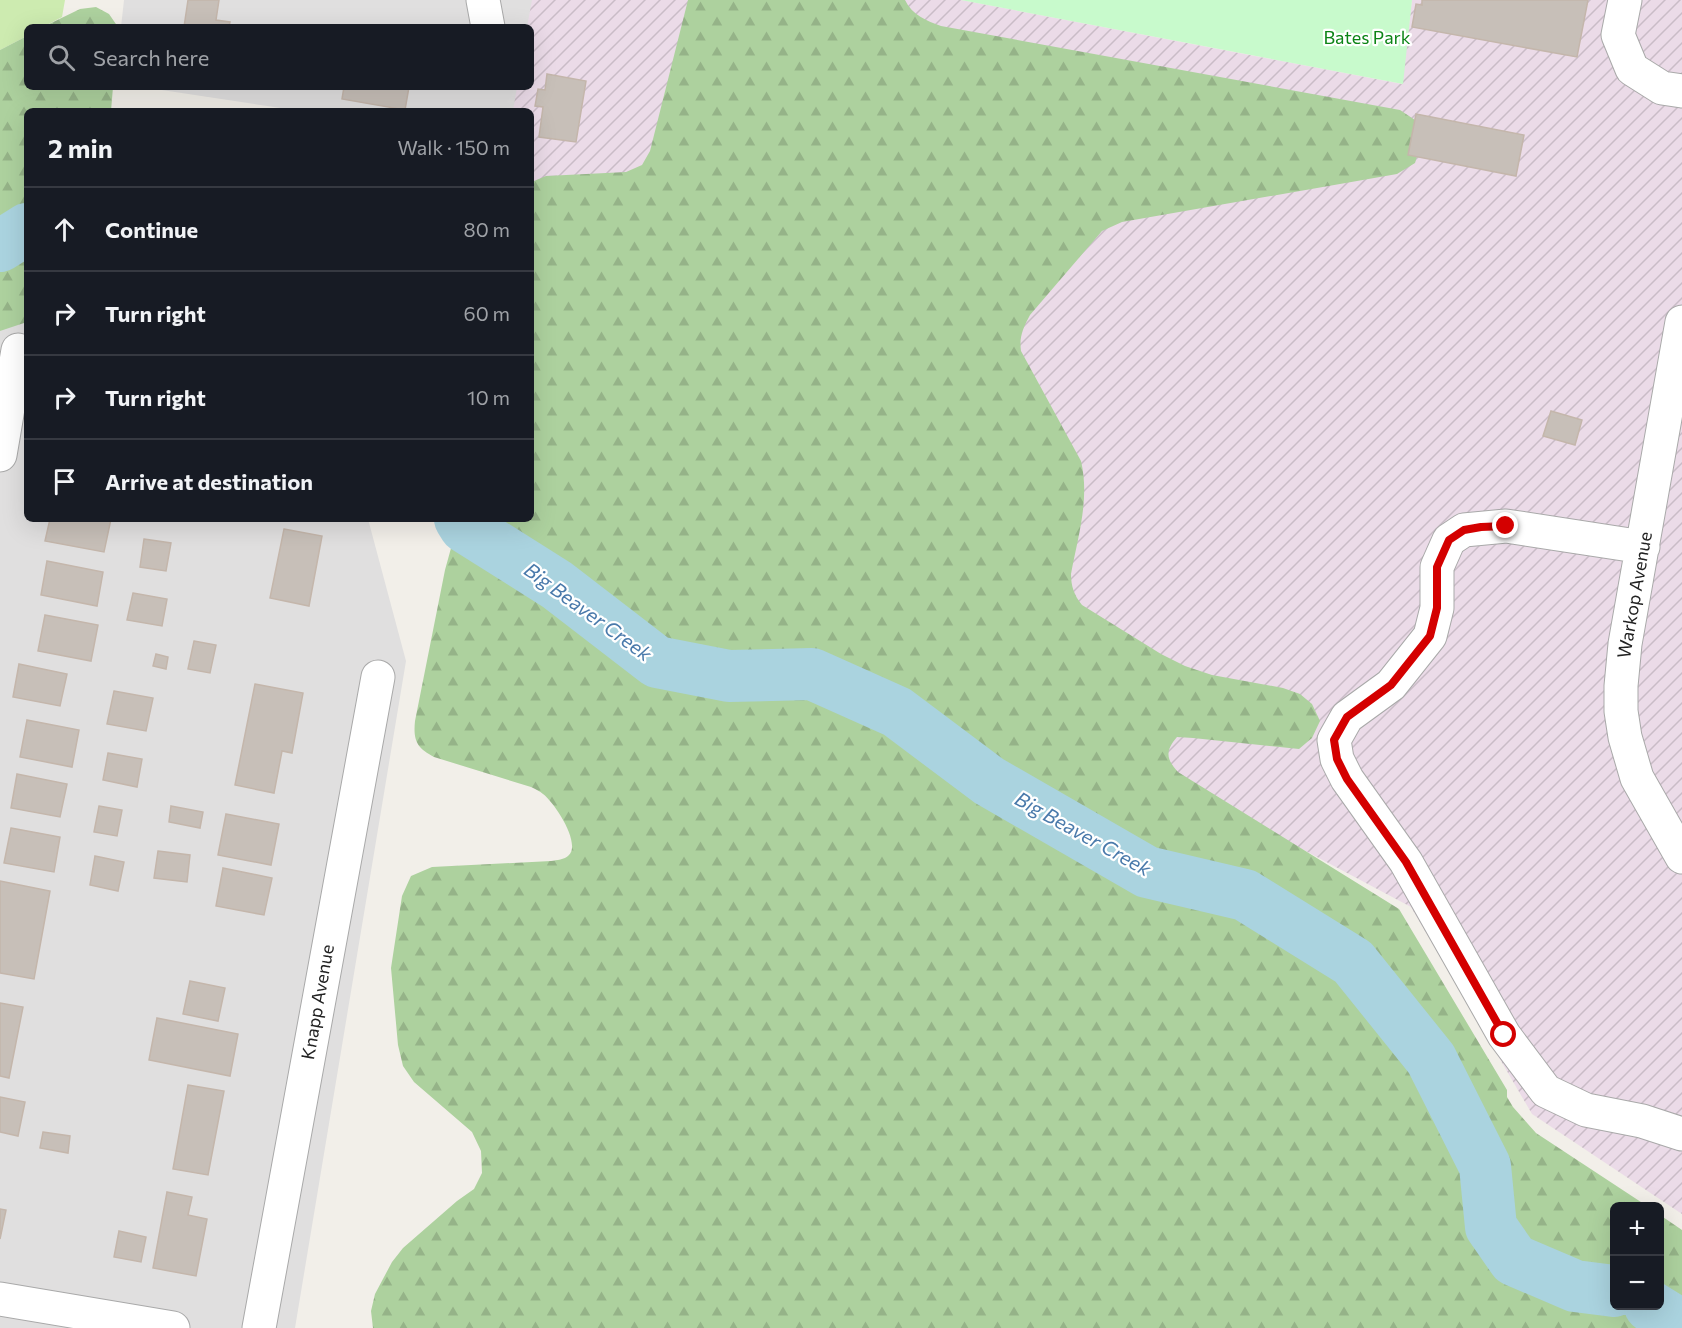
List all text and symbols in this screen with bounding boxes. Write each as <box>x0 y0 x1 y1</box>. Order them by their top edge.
search box <box>24 24 534 90</box>
park label: Bates Park <box>1323 26 1411 48</box>
icon: search <box>45 41 78 74</box>
text: Search here <box>93 44 209 71</box>
text: 2 min <box>48 132 113 163</box>
text: Walk · 150 m <box>398 135 510 159</box>
icon: ahead <box>48 213 81 246</box>
text: Continue <box>105 216 198 243</box>
text: 80 m <box>464 217 510 241</box>
icon: right <box>48 297 81 330</box>
text: Turn right <box>105 300 206 327</box>
text: 60 m <box>464 301 510 325</box>
icon: right <box>48 381 81 414</box>
text: Turn right <box>105 384 206 411</box>
text: 10 m <box>467 385 510 409</box>
icon: arrive <box>48 465 81 498</box>
text: Arrive at destination <box>105 468 313 495</box>
route end <box>1492 512 1518 538</box>
street label: Warkop Avenue <box>1612 530 1656 660</box>
water label: Big Beaver Creek <box>520 557 658 666</box>
water label: Big Beaver Creek <box>1011 786 1157 881</box>
street label: Knapp Avenue <box>296 943 338 1061</box>
route start <box>1490 1021 1516 1047</box>
map controls <box>1610 1202 1664 1310</box>
button: + <box>1610 1202 1664 1256</box>
button: − <box>1610 1256 1664 1310</box>

